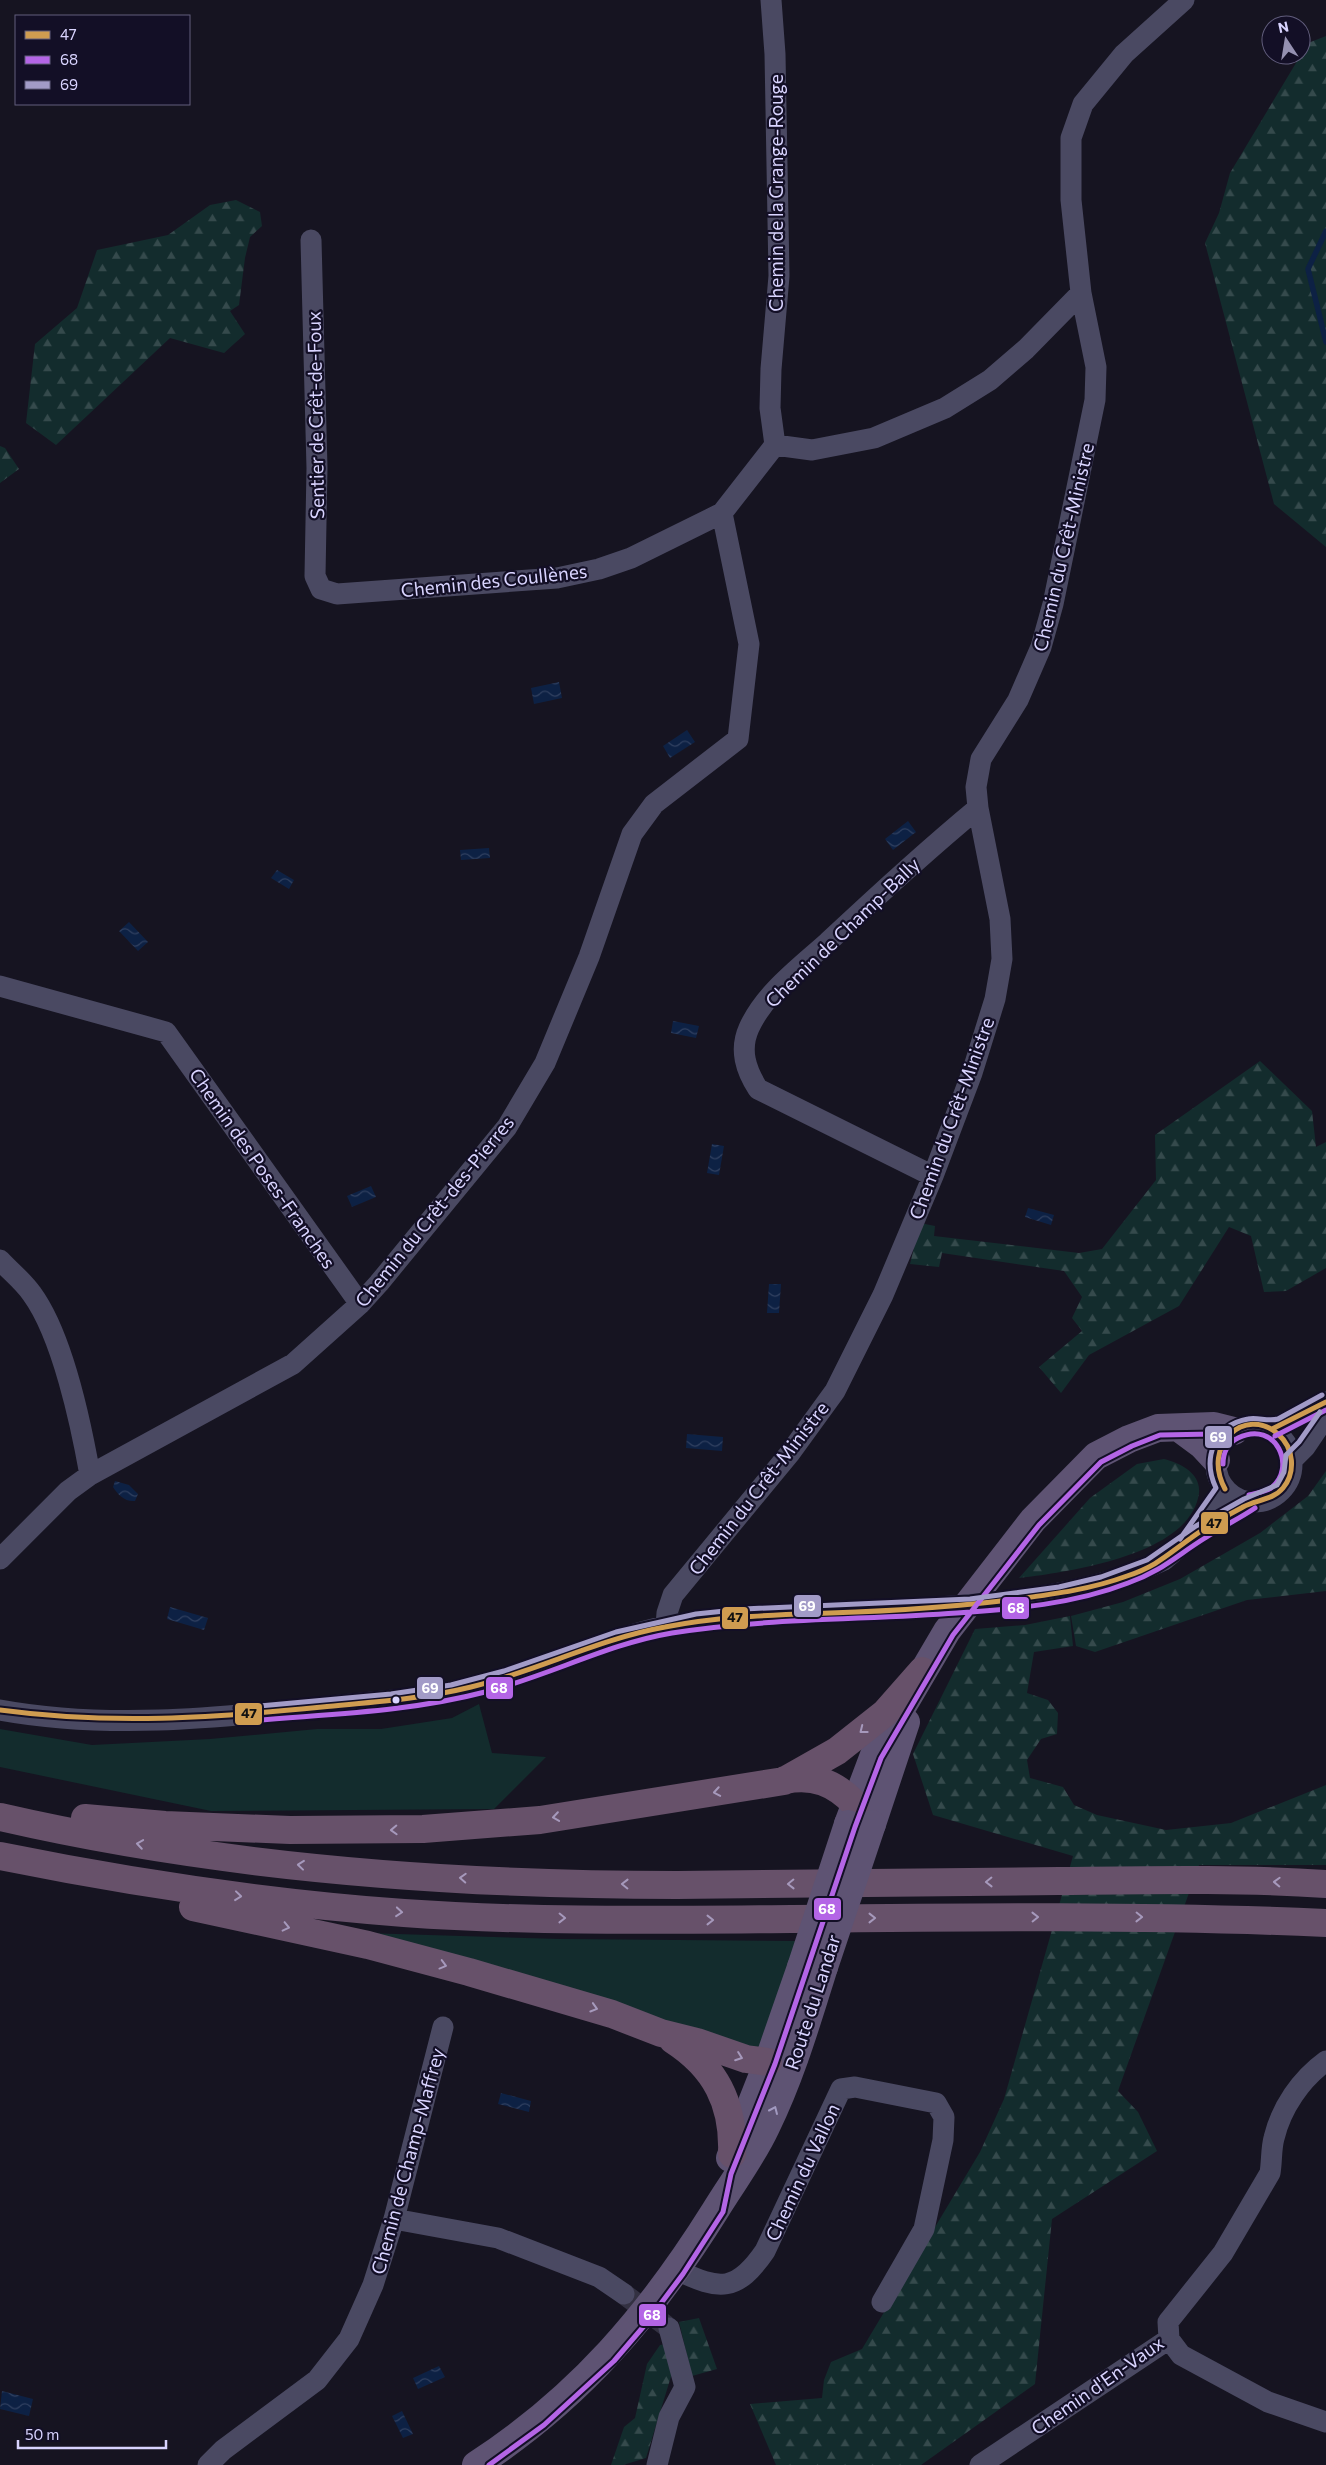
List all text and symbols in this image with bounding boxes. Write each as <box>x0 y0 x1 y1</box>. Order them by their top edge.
legend <box>15 15 190 105</box>
north arrow <box>1261 15 1311 65</box>
text: N <box>1276 17 1290 36</box>
text: 47 <box>60 25 77 43</box>
text: 68 <box>60 50 78 68</box>
street label: Chemin de la Grange-Rouge <box>764 74 787 312</box>
text: 69 <box>60 75 78 93</box>
street label: Sentier de Crêt-de-Foux <box>302 311 328 519</box>
street label: Chemin du Crêt-Ministre <box>1028 440 1098 654</box>
street label: Chemin des Coullènes <box>400 559 588 601</box>
street label: Chemin de Champ-Bally <box>760 852 924 1012</box>
street label: Chemin du Crêt-Ministre <box>904 1014 998 1222</box>
street label: Chemin des Poses-Franches <box>185 1063 341 1273</box>
street label: Chemin du Crêt-des-Pierres <box>350 1111 518 1311</box>
street label: Chemin du Crêt-Ministre <box>683 1397 833 1579</box>
line badge: 69 <box>1204 1425 1233 1449</box>
text: 69 <box>1209 1428 1227 1445</box>
line badge: 47 <box>1200 1511 1229 1535</box>
text: 47 <box>1206 1514 1222 1531</box>
line badge: 69 <box>793 1594 822 1618</box>
line badge: 68 <box>1001 1596 1030 1620</box>
text: 69 <box>798 1597 816 1614</box>
text: 68 <box>1007 1599 1025 1616</box>
line badge: 47 <box>721 1606 749 1630</box>
text: 47 <box>727 1608 743 1625</box>
line badge: 69 <box>416 1676 444 1700</box>
line badge: 68 <box>485 1676 514 1700</box>
text: 69 <box>421 1679 439 1696</box>
text: 68 <box>490 1679 508 1696</box>
unlabelled marker <box>391 1695 401 1705</box>
line badge: 47 <box>234 1702 263 1726</box>
text: 47 <box>241 1704 257 1721</box>
one-way arrow <box>859 1724 869 1733</box>
one-way arrow <box>712 1787 721 1797</box>
one-way arrow <box>552 1812 560 1822</box>
one-way arrow <box>390 1825 398 1835</box>
one-way arrow <box>135 1840 144 1850</box>
one-way arrow <box>297 1860 305 1871</box>
one-way arrow <box>459 1873 467 1884</box>
one-way arrow <box>984 1877 992 1887</box>
one-way arrow <box>1273 1877 1281 1887</box>
one-way arrow <box>621 1879 628 1889</box>
one-way arrow <box>787 1879 794 1889</box>
one-way arrow <box>234 1890 242 1901</box>
line badge: 68 <box>813 1897 842 1921</box>
text: 68 <box>818 1900 836 1917</box>
one-way arrow <box>396 1907 404 1918</box>
one-way arrow <box>1032 1912 1039 1922</box>
one-way arrow <box>1135 1912 1143 1922</box>
one-way arrow <box>558 1913 566 1924</box>
one-way arrow <box>869 1913 877 1923</box>
one-way arrow <box>706 1915 714 1925</box>
one-way arrow <box>281 1921 290 1932</box>
street label: Route du Landar <box>779 1931 845 2073</box>
one-way arrow <box>439 1959 448 1970</box>
one-way arrow <box>590 2002 598 2012</box>
street label: Chemin de Champ-Maffrey <box>366 2045 448 2277</box>
one-way arrow <box>734 2051 743 2061</box>
street label: Chemin du Vallon <box>760 2100 844 2244</box>
one-way arrow <box>768 2106 778 2115</box>
line badge: 68 <box>638 2303 667 2327</box>
text: 68 <box>643 2306 661 2323</box>
street label: Chemin d'En-Vaux <box>1026 2331 1168 2439</box>
scale bar <box>18 2418 165 2450</box>
text: 50 m <box>25 2425 59 2443</box>

